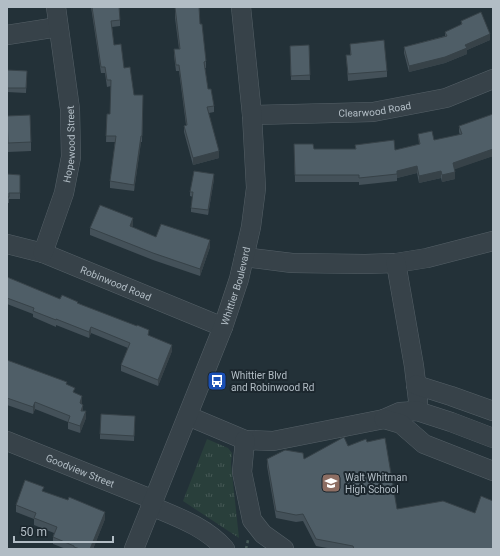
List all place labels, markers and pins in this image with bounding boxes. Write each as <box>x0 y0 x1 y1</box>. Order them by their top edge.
bus stop icon: Whittier Blvd and Robinwood Rd <box>206 370 228 392</box>
place label: Whittier Blvd and Robinwood Rd <box>231 370 314 393</box>
school or university icon: Walt Whitman High School <box>320 472 342 494</box>
place label: Walt Whitman High School <box>345 472 407 495</box>

